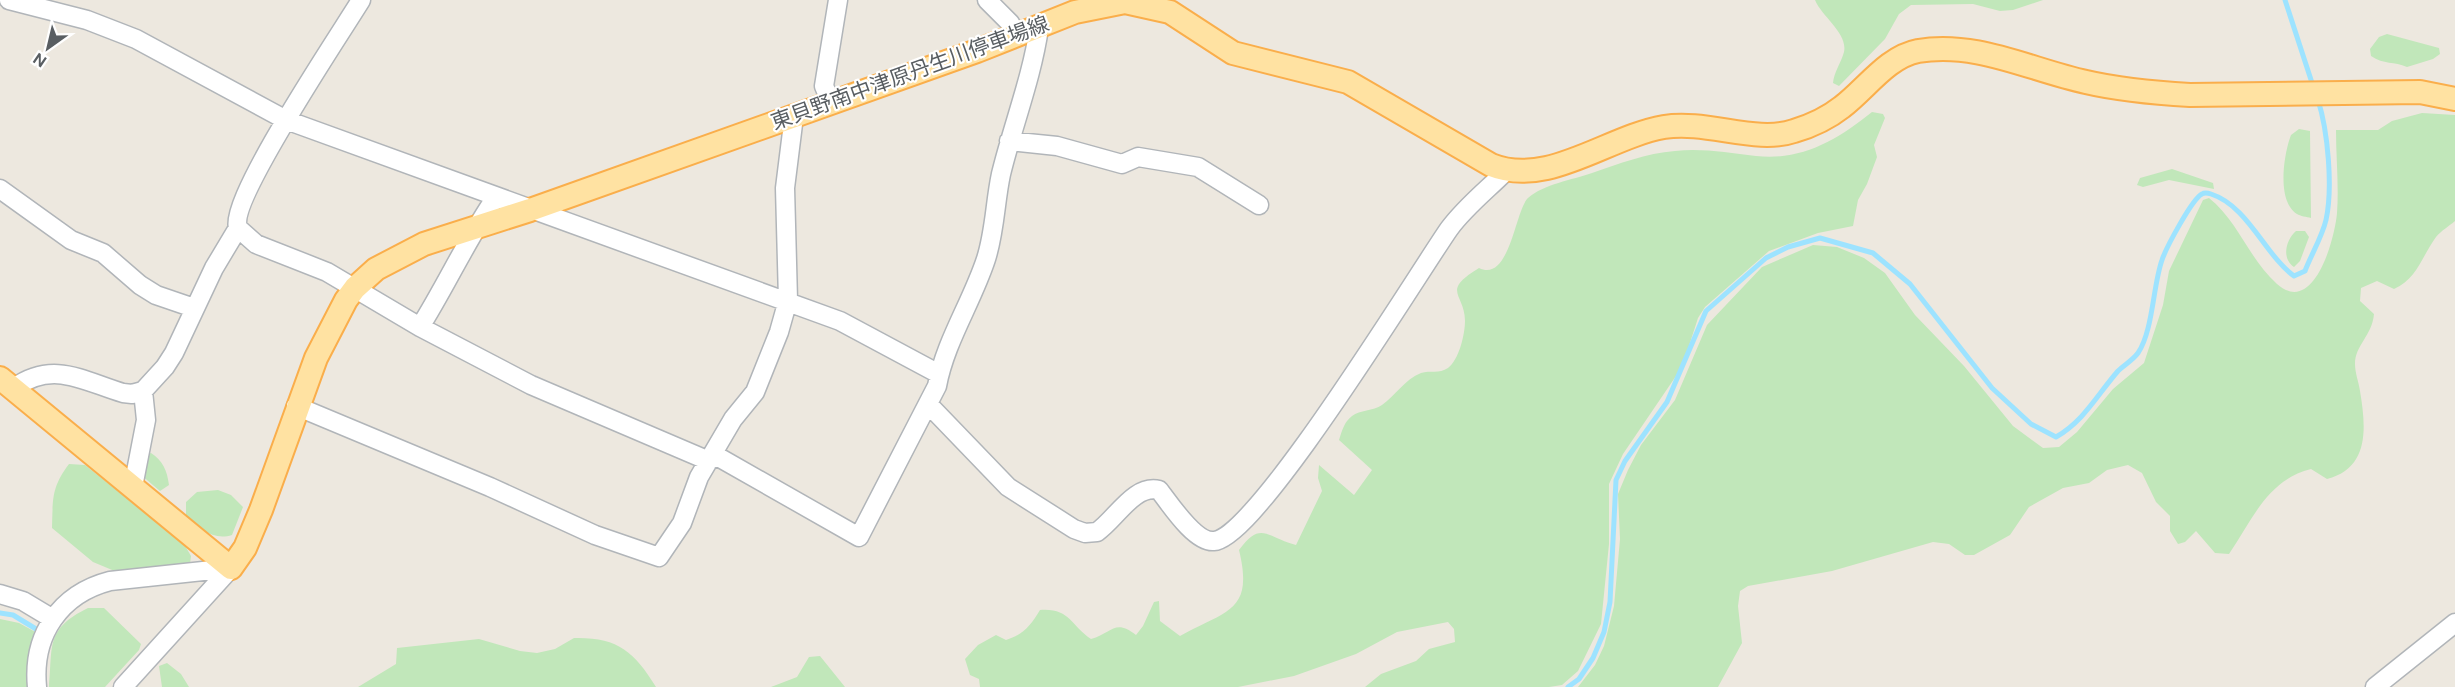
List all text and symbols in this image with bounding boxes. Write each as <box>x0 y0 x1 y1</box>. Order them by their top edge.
street label: 東貝野南中津原丹生川停車場線 <box>767 10 1053 136</box>
north arrow <box>18 18 78 78</box>
text: N <box>29 48 51 72</box>

